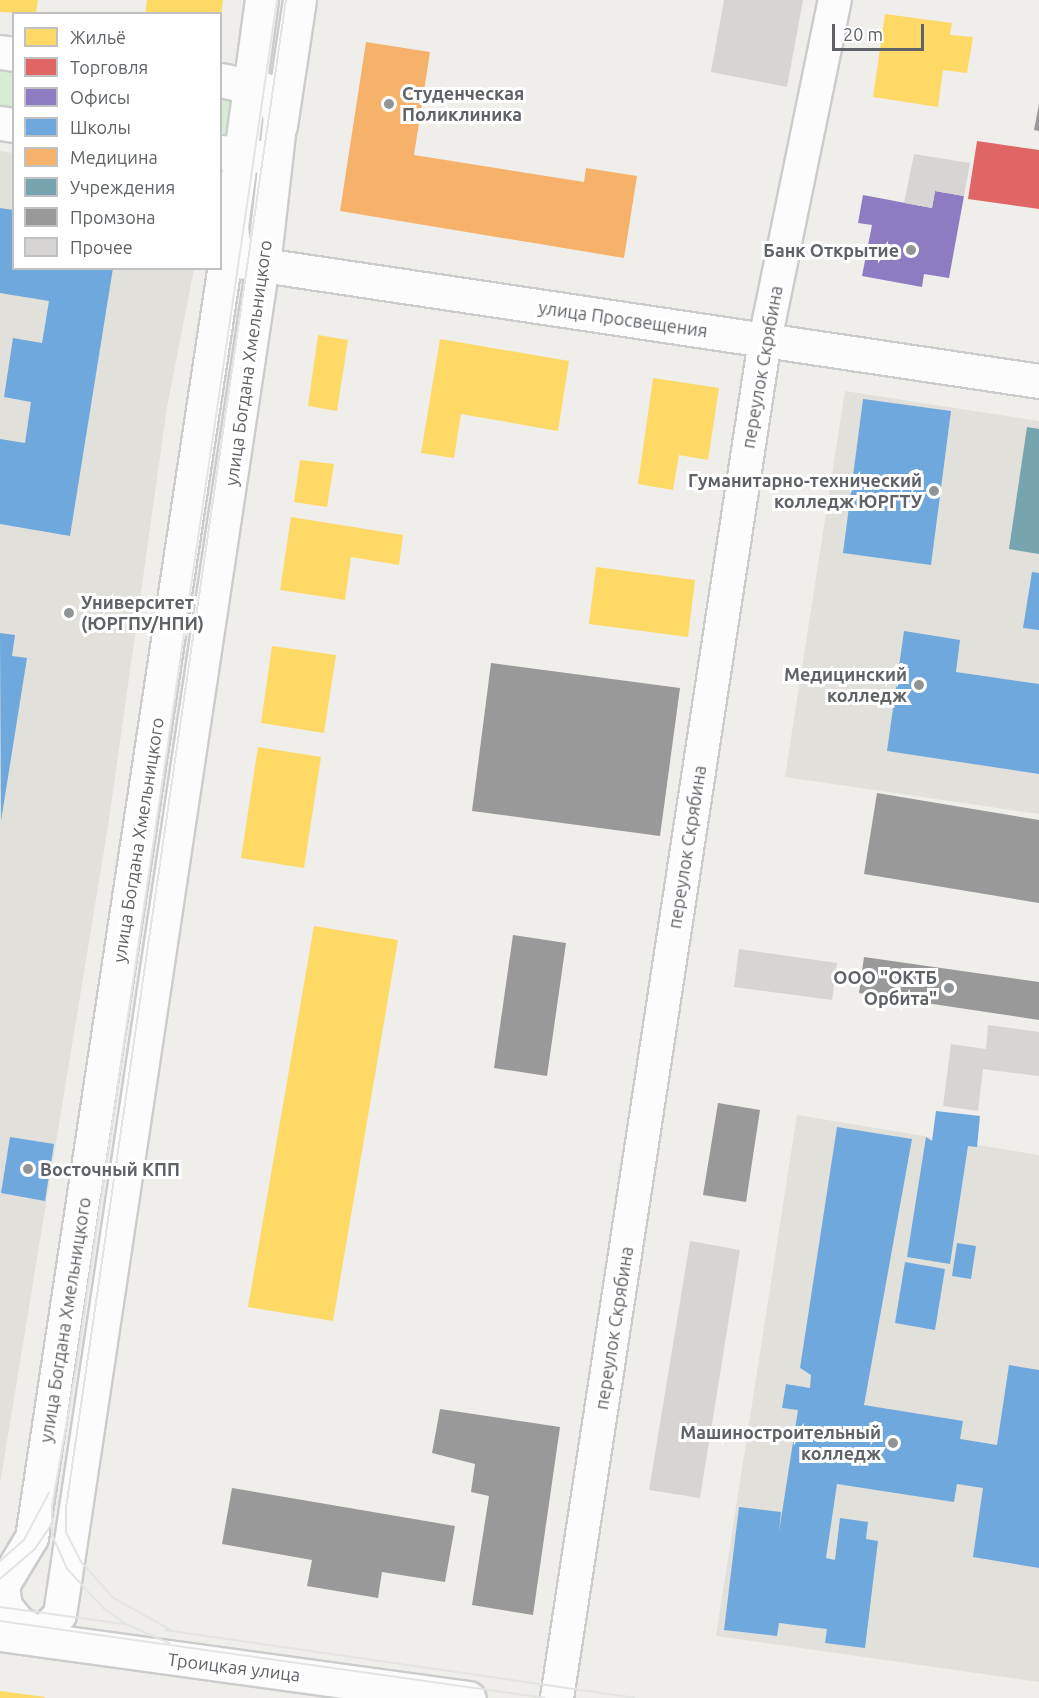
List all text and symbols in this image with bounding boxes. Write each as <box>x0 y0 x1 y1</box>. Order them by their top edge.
legend <box>12 12 222 270</box>
scale bar <box>835 12 926 50</box>
text: 20 m <box>843 24 883 44</box>
text: Жильё <box>70 27 126 47</box>
text: Торговля <box>70 57 148 77</box>
place label: Студенческая Поликлиника <box>402 83 524 125</box>
text: Офисы <box>70 87 130 107</box>
marker: Студенческая Поликлиника <box>380 95 398 113</box>
text: Школы <box>70 117 131 137</box>
text: Медицина <box>70 147 158 167</box>
text: Учреждения <box>70 177 175 197</box>
text: Промзона <box>70 207 155 227</box>
text: Прочее <box>70 237 133 257</box>
street label: улица Богдана Хмельницкого <box>220 239 276 487</box>
place label: Банк Открытие <box>763 239 899 261</box>
marker: Банк Открытие <box>904 243 918 257</box>
street label: переулок Скрябина <box>737 284 787 450</box>
street label: улица Просвещения <box>537 296 709 342</box>
place label: Гуманитарно-технический колледж ЮРГТУ <box>688 470 922 512</box>
marker: Гуманитарно-технический колледж ЮРГТУ <box>927 484 941 498</box>
place label: Университет (ЮРГПУ/НПИ) <box>81 592 204 634</box>
marker: Университет (ЮРГПУ/НПИ) <box>62 606 76 620</box>
place label: Медицинский колледж <box>784 664 907 706</box>
marker: Медицинский колледж <box>912 678 926 692</box>
street label: улица Богдана Хмельницкого <box>108 716 168 964</box>
street label: переулок Скрябина <box>663 764 711 930</box>
place label: ООО "ОКТБ Орбита" <box>833 967 937 1010</box>
marker: ООО "ОКТБ Орбита" <box>942 981 956 995</box>
place label: Восточный КПП <box>40 1158 180 1180</box>
marker: Восточный КПП <box>21 1162 35 1176</box>
street label: улица Богдана Хмельницкого <box>35 1196 95 1444</box>
street label: переулок Скрябина <box>590 1245 638 1411</box>
place label: Машиностроительный колледж <box>680 1422 881 1464</box>
marker: Машиностроительный колледж <box>886 1436 900 1450</box>
street label: Троицкая улица <box>167 1648 301 1686</box>

